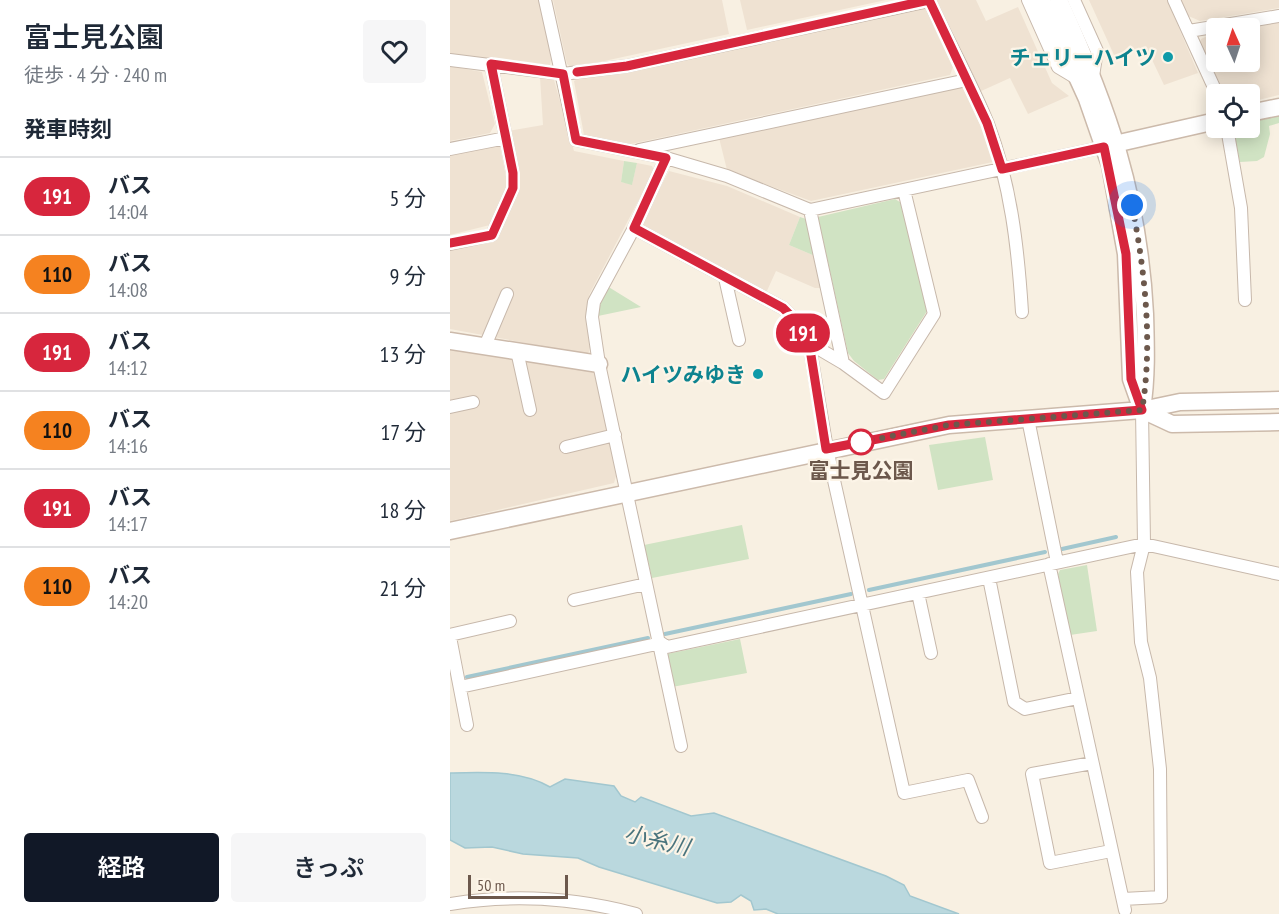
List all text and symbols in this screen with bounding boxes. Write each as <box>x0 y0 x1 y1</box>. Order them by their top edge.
text: 富士見公園 <box>24 18 164 55</box>
north arrow <box>1206 18 1260 72</box>
map controls <box>1206 18 1260 138</box>
button: heart <box>363 20 426 83</box>
place label: チェリーハイツ <box>1010 44 1156 71</box>
marker: チェリーハイツ <box>1161 50 1175 64</box>
text: 徒歩 · 4 分 · 240 m <box>24 62 167 88</box>
button: locate <box>1206 84 1260 138</box>
text: 発車時刻 <box>24 115 112 143</box>
text: バス <box>108 171 152 199</box>
text: 191 <box>42 183 72 210</box>
text: 5 分 <box>389 184 426 212</box>
your location <box>1117 190 1147 220</box>
text: 14:04 <box>108 199 148 225</box>
text: バス <box>108 249 152 277</box>
text: 110 <box>42 261 72 288</box>
text: 9 分 <box>389 262 426 290</box>
text: 14:08 <box>108 277 148 303</box>
line badge: 191 <box>768 314 838 352</box>
text: 191 <box>788 320 818 347</box>
text: バス <box>108 327 152 355</box>
text: 191 <box>42 339 72 366</box>
text: 13 分 <box>380 340 426 368</box>
text: 14:12 <box>108 355 148 381</box>
place label: ハイツみゆき <box>620 361 746 388</box>
marker: ハイツみゆき <box>751 367 765 381</box>
text: バス <box>108 405 152 433</box>
text: 110 <box>42 417 72 444</box>
text: 17 分 <box>380 418 426 446</box>
marker: 富士見公園 <box>848 429 874 455</box>
text: 14:16 <box>108 433 148 459</box>
place label: 富士見公園 <box>809 457 914 484</box>
text: バス <box>108 483 152 511</box>
text: 191 <box>42 495 72 522</box>
text: 18 分 <box>380 496 426 524</box>
text: 14:17 <box>108 511 148 537</box>
text: バス <box>108 561 152 589</box>
text: 110 <box>42 573 72 600</box>
text: 21 分 <box>380 574 426 602</box>
text: 14:20 <box>108 589 148 615</box>
water label: 小糸川 <box>622 819 694 862</box>
button: 経路 <box>24 833 219 902</box>
button: きっぷ <box>231 833 426 902</box>
scale bar <box>468 872 568 900</box>
text: 50 m <box>477 875 505 895</box>

